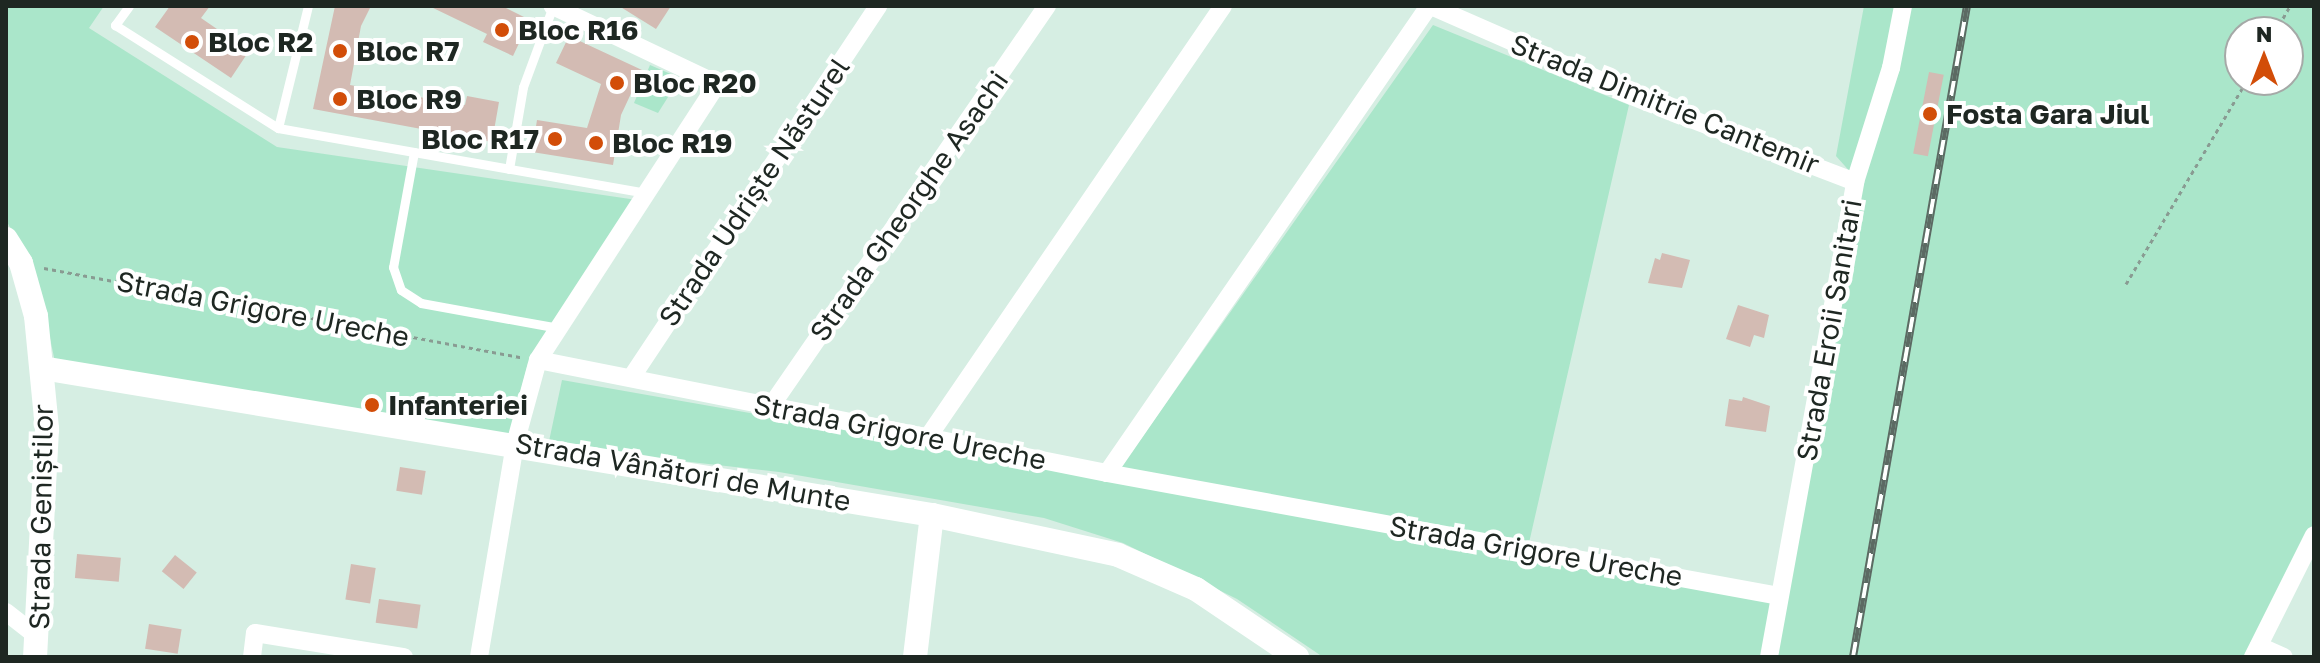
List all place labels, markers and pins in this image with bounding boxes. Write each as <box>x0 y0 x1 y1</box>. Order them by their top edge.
place label: Bloc R16 <box>518 13 639 47</box>
marker: Bloc R16 <box>493 21 511 39</box>
place label: Bloc R2 <box>208 25 313 59</box>
marker: Bloc R2 <box>183 33 201 51</box>
place label: Bloc R7 <box>356 34 460 68</box>
marker: Bloc R7 <box>331 42 349 60</box>
place label: Bloc R20 <box>633 66 757 100</box>
marker: Bloc R20 <box>608 74 626 92</box>
place label: Bloc R9 <box>356 82 462 116</box>
marker: Bloc R9 <box>331 90 349 108</box>
place label: Fosta Gara Jiul <box>1946 97 2149 131</box>
marker: Fosta Gara Jiul <box>1921 105 1939 123</box>
place label: Bloc R17 <box>421 122 539 156</box>
place label: Bloc R19 <box>612 126 733 160</box>
marker: Bloc R17 <box>546 130 564 148</box>
marker: Bloc R19 <box>587 134 605 152</box>
place label: Infanteriei <box>388 388 528 422</box>
marker: Infanteriei <box>363 396 381 414</box>

